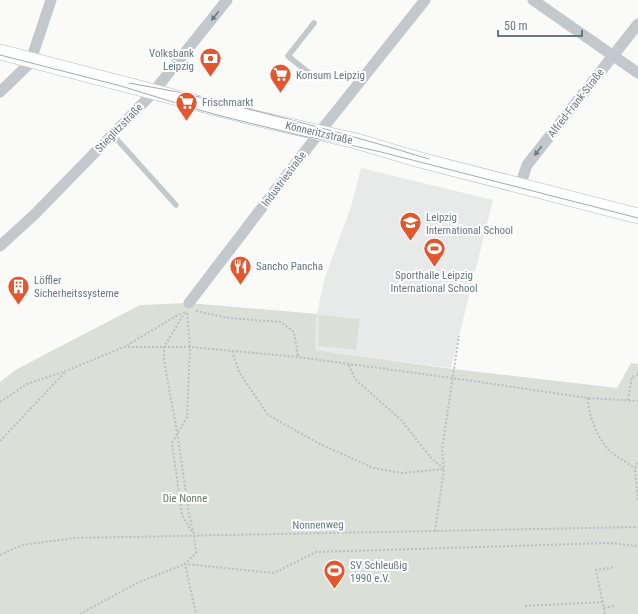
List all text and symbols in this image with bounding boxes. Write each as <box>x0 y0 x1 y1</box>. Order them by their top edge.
one-way arrow <box>210 10 219 21</box>
scale bar <box>498 12 582 38</box>
text: 50 m <box>504 19 528 33</box>
bank icon: Volksbank Leipzig <box>197 46 223 79</box>
place label: Volksbank Leipzig <box>149 47 194 73</box>
supermarket icon: Konsum Leipzig <box>268 62 294 95</box>
street label: Alfred-Frank-Straße <box>545 66 607 140</box>
place label: Konsum Leipzig <box>296 69 365 82</box>
supermarket icon: Frischmarkt <box>173 89 199 122</box>
place label: Frischmarkt <box>202 96 254 109</box>
street label: Stieglitzstraße <box>93 101 145 155</box>
street label: Könneritzstraße <box>284 119 354 147</box>
one-way arrow <box>533 146 542 157</box>
street label: Industriestraße <box>259 149 309 209</box>
school or university icon: Leipzig International School <box>397 210 423 243</box>
place label: Leipzig International School <box>426 211 513 237</box>
sports icon: Sporthalle Leipzig International School <box>421 236 447 269</box>
restaurant icon: Sancho Pancha <box>228 253 254 286</box>
place label: Sancho Pancha <box>256 260 323 273</box>
place label: Sporthalle Leipzig International School <box>390 269 478 295</box>
building icon: Löffler Sicherheitssysteme <box>6 273 32 306</box>
place label: Löffler Sicherheitssysteme <box>34 274 119 300</box>
park label: Die Nonne <box>163 492 207 505</box>
street label: Nonnenweg <box>292 518 344 532</box>
sports icon: SV Schleußig 1990 e.V. <box>322 558 348 591</box>
place label: SV Schleußig 1990 e.V. <box>350 559 407 585</box>

